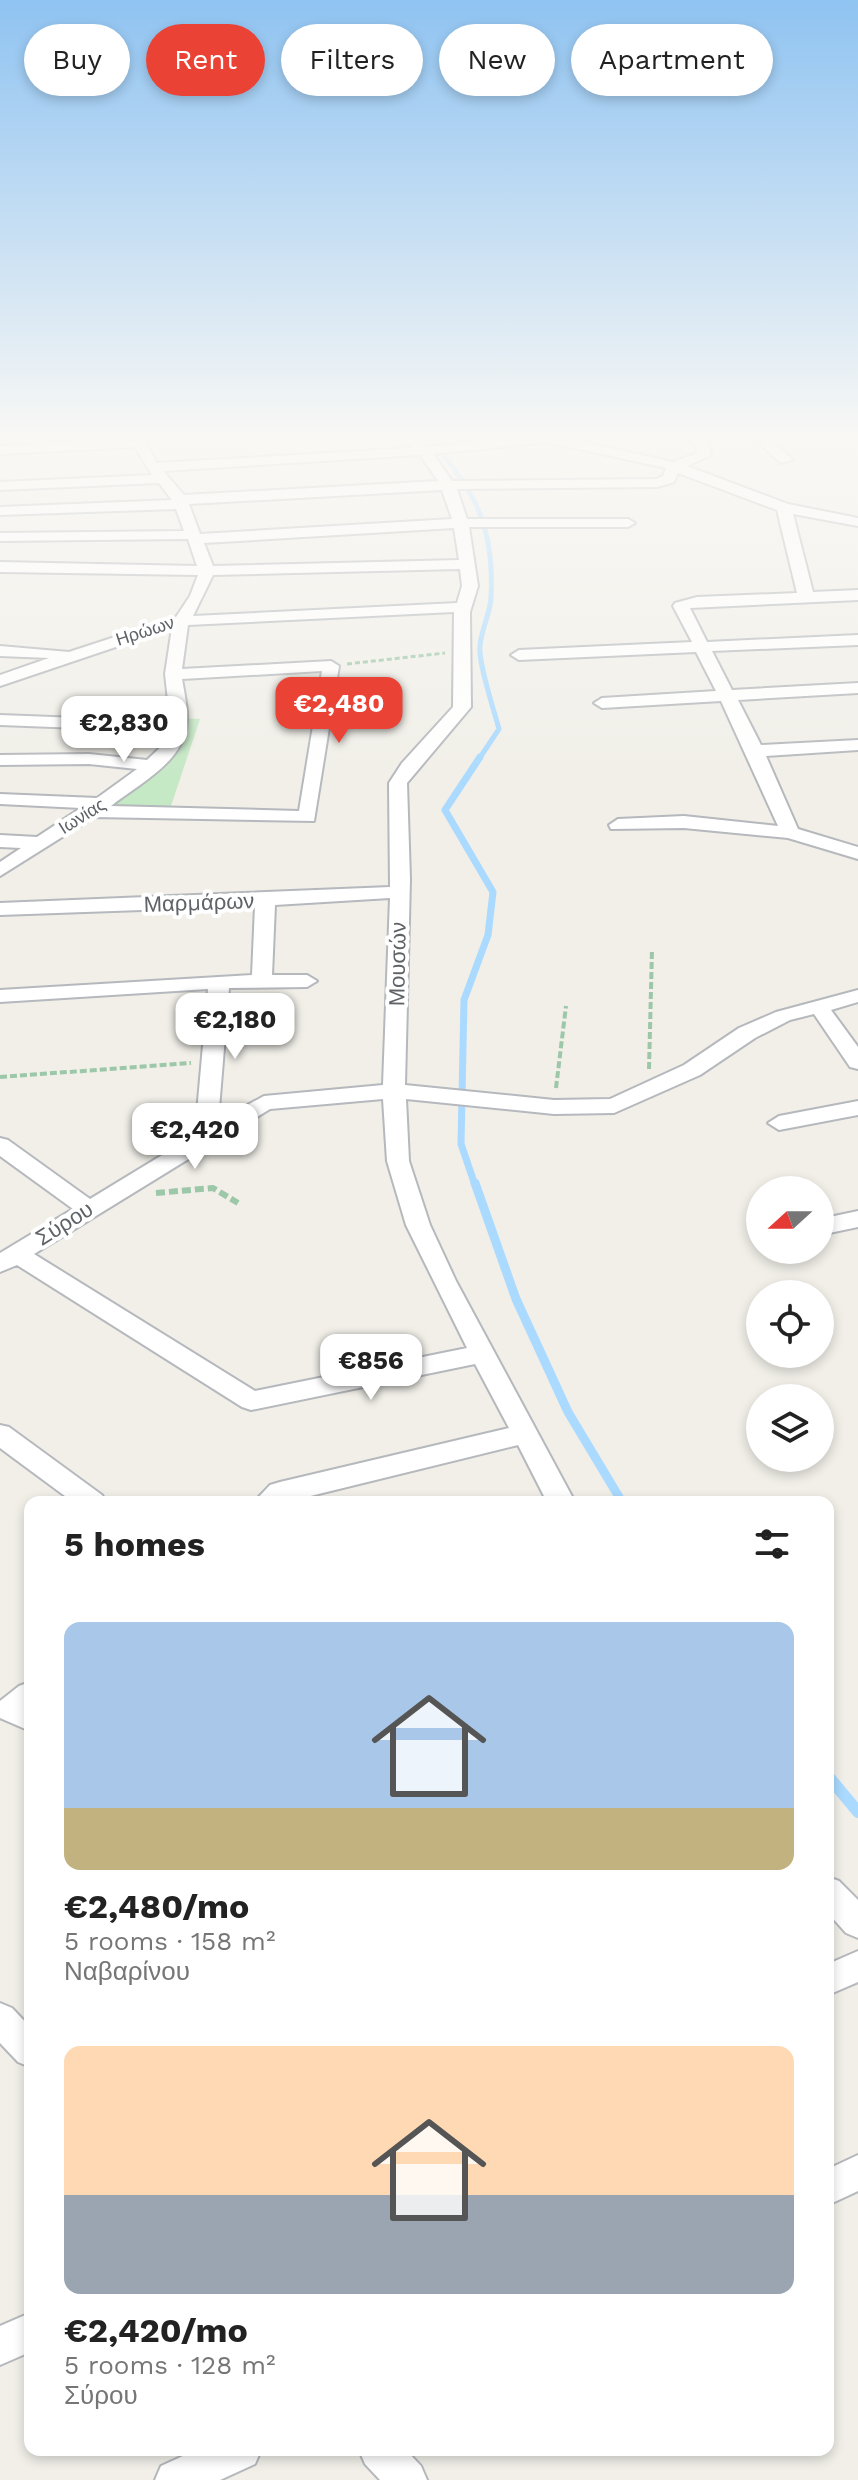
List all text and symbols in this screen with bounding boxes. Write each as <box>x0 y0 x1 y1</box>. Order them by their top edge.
chip: Buy <box>24 24 130 96</box>
chip: Rent <box>146 24 265 96</box>
chip: Filters <box>281 24 423 96</box>
chip: New <box>439 24 555 96</box>
chip: Apartment <box>571 24 773 96</box>
street label: Ηρώων <box>113 611 177 650</box>
pin: €2,480 <box>274 677 404 745</box>
text: €2,480 <box>293 688 385 718</box>
pin: €2,830 <box>59 696 189 764</box>
text: €2,830 <box>79 707 169 737</box>
street label: Ιωνίας <box>54 793 109 838</box>
street label: Μαρμάρων <box>143 888 255 917</box>
street label: Μουσών <box>384 922 411 1006</box>
pin: €2,180 <box>170 993 300 1061</box>
text: €2,180 <box>194 1004 276 1034</box>
pin: €2,420 <box>130 1103 260 1171</box>
text: €2,420 <box>150 1114 240 1144</box>
north arrow <box>746 1176 834 1264</box>
map controls <box>746 1176 834 1472</box>
street label: Σύρου <box>31 1196 97 1251</box>
button: locate <box>746 1280 834 1368</box>
pin: €856 <box>324 1334 418 1402</box>
text: €856 <box>338 1345 404 1375</box>
button: layers <box>746 1384 834 1472</box>
icon: filters <box>750 1522 794 1566</box>
text: 5 homes <box>64 1524 205 1564</box>
icon: home <box>357 1674 501 1818</box>
text: €2,480/mo <box>64 1886 249 1926</box>
text: 5 rooms · 158 m² <box>64 1926 275 1956</box>
text: Ναβαρίνου <box>64 1956 190 1986</box>
icon: home <box>357 2098 501 2242</box>
text: €2,420/mo <box>64 2310 248 2350</box>
text: 5 rooms · 128 m² <box>64 2350 275 2380</box>
text: Σύρου <box>64 2380 138 2410</box>

